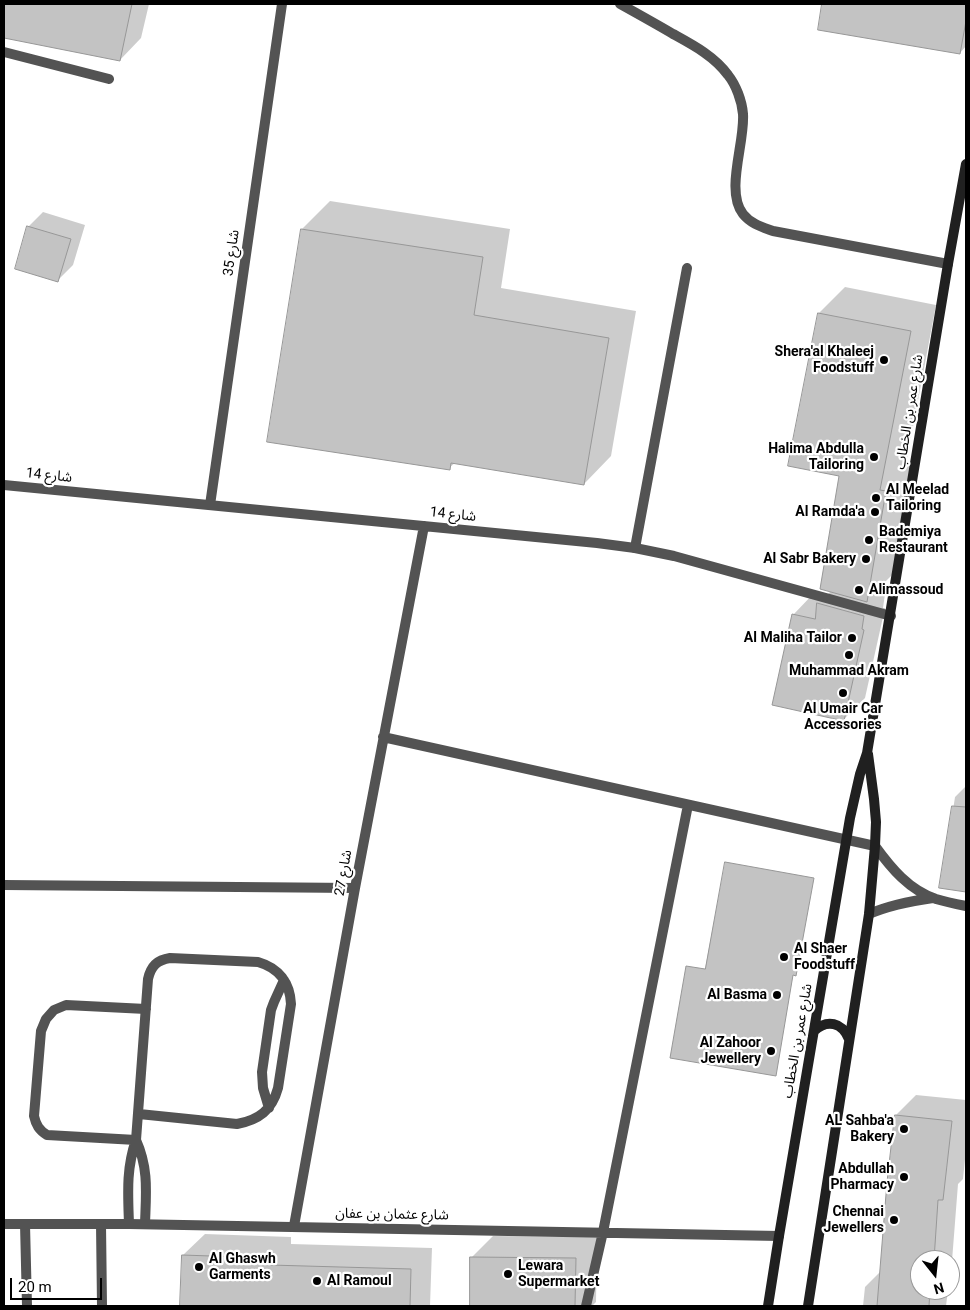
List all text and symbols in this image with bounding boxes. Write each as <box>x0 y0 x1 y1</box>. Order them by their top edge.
street label: شارع 35 <box>220 229 244 277</box>
place label: Shera'al Khaleej Foodstuff <box>775 344 874 377</box>
street label: شارع عمر بن الخطاب <box>893 353 927 471</box>
marker: Shera'al Khaleej Foodstuff <box>878 354 890 366</box>
place label: Halima Abdulla Tailoring <box>768 441 864 474</box>
marker: Halima Abdulla Tailoring <box>868 451 880 463</box>
street label: شارع 14 <box>25 465 73 487</box>
place label: Al Meelad Tailoring <box>886 482 949 514</box>
marker: Al Meelad Tailoring <box>870 492 882 504</box>
street label: شارع 14 <box>429 504 477 526</box>
place label: Al Ramda'a <box>795 504 865 520</box>
marker: Al Ramda'a <box>869 506 881 518</box>
place label: Bademiya Restaurant <box>879 524 948 556</box>
marker: Bademiya Restaurant <box>863 534 875 546</box>
place label: Al Sabr Bakery <box>763 551 856 567</box>
marker: Al Sabr Bakery <box>860 553 872 565</box>
place label: Alimassoud <box>869 582 943 598</box>
marker: Alimassoud <box>853 584 865 596</box>
place label: Al Maliha Tailor <box>744 630 842 646</box>
marker: Al Maliha Tailor <box>846 632 858 644</box>
marker: Muhammad Akram <box>843 649 855 661</box>
place label: Muhammad Akram <box>789 663 909 679</box>
marker: Al Umair Car Accessories <box>837 687 849 699</box>
place label: Al Umair Car Accessories <box>803 701 883 734</box>
street label: شارع 27 <box>332 849 356 897</box>
place label: Al Shaer Foodstuff <box>794 941 855 974</box>
marker: Al Shaer Foodstuff <box>778 951 790 963</box>
street label: شارع عمر بن الخطاب <box>780 982 816 1100</box>
place label: Al Basma <box>707 987 767 1003</box>
marker: Al Basma <box>771 989 783 1001</box>
place label: Al Zahoor Jewellery <box>700 1035 761 1068</box>
marker: Al Zahoor Jewellery <box>765 1045 777 1057</box>
place label: AL Sahba'a Bakery <box>825 1113 894 1146</box>
marker: AL Sahba'a Bakery <box>898 1123 910 1135</box>
place label: Abdullah Pharmacy <box>831 1161 894 1194</box>
marker: Abdullah Pharmacy <box>898 1171 910 1183</box>
place label: Chennai Jewellers <box>823 1204 884 1236</box>
street label: شارع عثمان بن عفان <box>335 1206 449 1224</box>
marker: Chennai Jewellers <box>888 1214 900 1226</box>
north arrow <box>910 1250 960 1300</box>
place label: Al Ghaswh Garments <box>209 1251 276 1284</box>
place label: Lewara Supermarket <box>518 1258 599 1290</box>
marker: Al Ghaswh Garments <box>193 1261 205 1273</box>
scale bar <box>12 1268 105 1300</box>
marker: Lewara Supermarket <box>502 1268 514 1280</box>
place label: Al Ramoul <box>327 1273 392 1289</box>
marker: Al Ramoul <box>311 1275 323 1287</box>
text: 20 m <box>18 1278 52 1296</box>
text: N <box>932 1279 946 1298</box>

